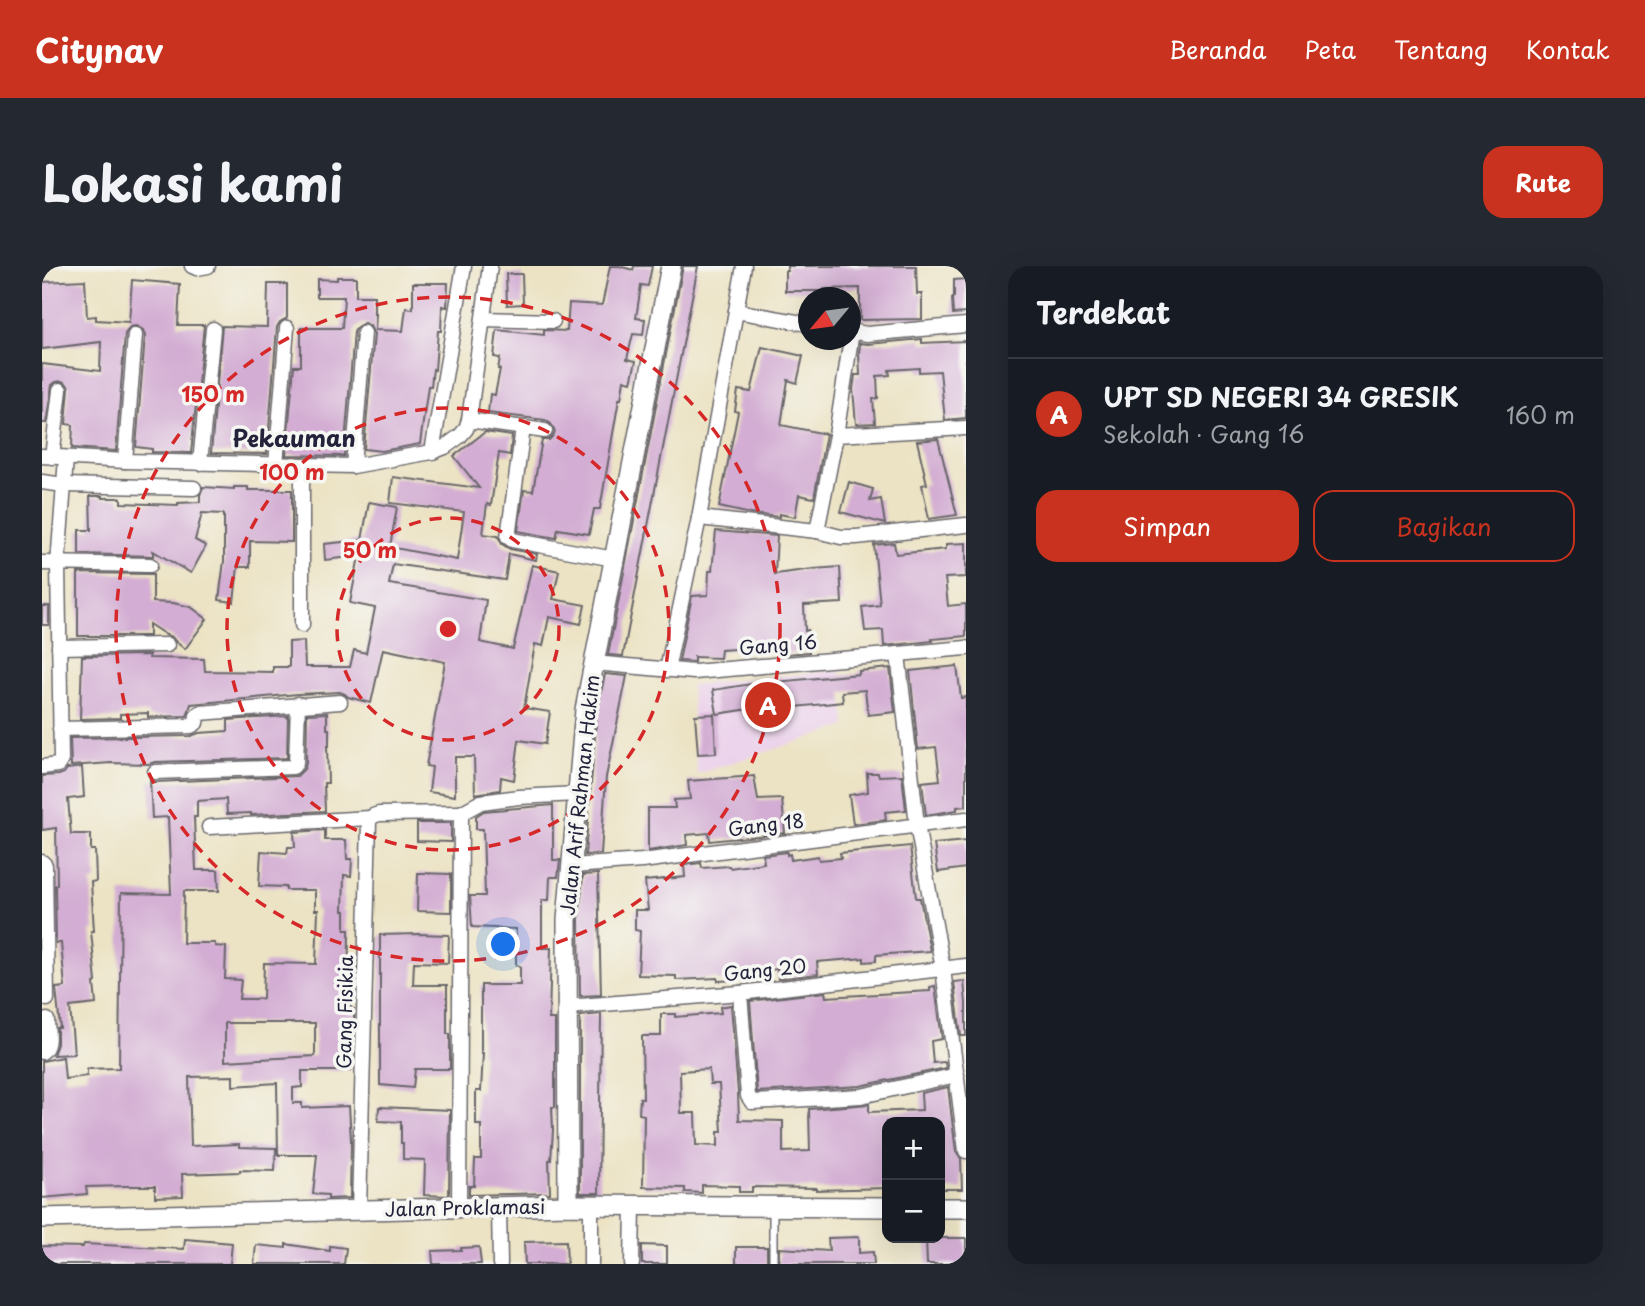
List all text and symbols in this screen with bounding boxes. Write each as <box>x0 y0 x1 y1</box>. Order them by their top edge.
text: Citynav <box>35 24 163 74</box>
text: Beranda <box>1169 31 1266 67</box>
text: Peta <box>1304 31 1356 67</box>
text: Tentang <box>1394 31 1488 67</box>
text: Kontak <box>1526 31 1610 67</box>
text: Lokasi kami <box>42 145 343 219</box>
button: Rute <box>1483 146 1603 218</box>
north arrow <box>798 287 861 350</box>
text: Terdekat <box>1036 289 1171 334</box>
text: 150 m <box>181 377 245 409</box>
text: UPT SD NEGERI 34 GRESIK <box>1103 377 1459 416</box>
text: A <box>1050 397 1068 432</box>
text: 160 m <box>1506 397 1575 432</box>
text: Sekolah · Gang 16 <box>1103 416 1304 451</box>
district label: Pekauman <box>232 420 356 455</box>
text: 100 m <box>259 455 325 487</box>
button: Simpan <box>1036 490 1299 562</box>
button: Bagikan <box>1313 490 1575 562</box>
text: 50 m <box>343 533 397 565</box>
centre of rings <box>436 617 460 641</box>
street label: Gang 16 <box>738 627 818 661</box>
street label: Jalan Arif Rahman Hakim <box>552 673 606 917</box>
pin: A <box>745 679 791 731</box>
street label: Gang 18 <box>726 805 806 843</box>
your location <box>486 927 520 961</box>
street label: Gang 20 <box>722 951 808 987</box>
street label: Gang Fisikia <box>329 955 359 1069</box>
map controls <box>882 1117 945 1243</box>
button: + <box>882 1117 945 1180</box>
button: − <box>882 1180 945 1243</box>
street label: Jalan Proklamasi <box>385 1192 545 1222</box>

